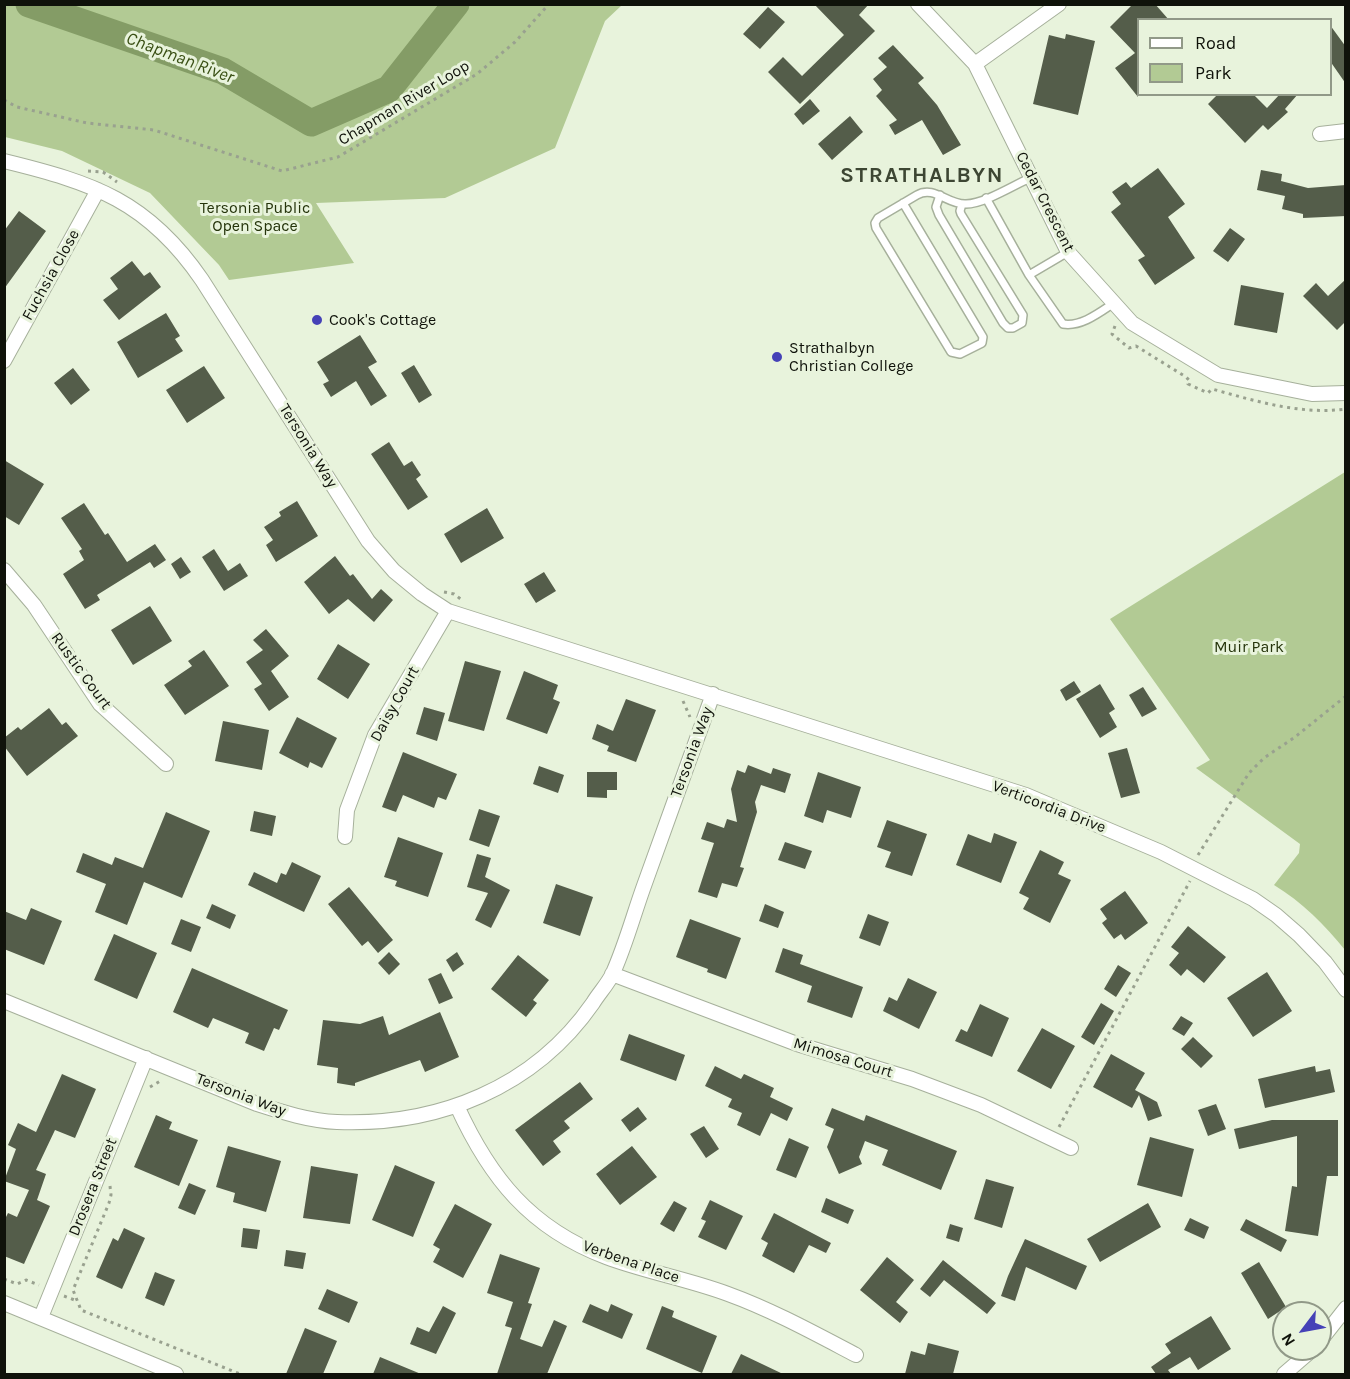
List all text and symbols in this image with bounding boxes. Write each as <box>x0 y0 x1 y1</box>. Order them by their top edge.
legend <box>1137 18 1332 96</box>
water label: Chapman River <box>123 28 237 88</box>
text: Road <box>1195 32 1236 54</box>
street label: Chapman River Loop <box>335 56 473 150</box>
text: Park <box>1195 62 1232 84</box>
street label: Cedar Crescent <box>1011 149 1079 255</box>
district label: STRATHALBYN <box>840 163 1004 189</box>
park label: Tersonia Public Open Space <box>200 198 310 236</box>
street label: Fuchsia Close <box>18 226 84 324</box>
place label: Cook's Cottage <box>329 310 436 330</box>
marker: Cook's Cottage <box>310 313 324 327</box>
place label: Strathalbyn Christian College <box>789 338 913 376</box>
marker: Strathalbyn Christian College <box>770 350 784 364</box>
street label: Tersonia Way <box>275 401 341 491</box>
street label: Rustic Court <box>47 629 115 713</box>
park label: Muir Park <box>1214 637 1284 657</box>
street label: Daisy Court <box>366 663 424 745</box>
street label: Tersonia Way <box>667 704 717 800</box>
street label: Verticordia Drive <box>989 776 1109 838</box>
street label: Mimosa Court <box>791 1034 895 1082</box>
street label: Tersonia Way <box>193 1069 289 1121</box>
street label: Drosera Street <box>65 1135 121 1239</box>
street label: Verbena Place <box>580 1236 682 1288</box>
north arrow <box>1272 1301 1332 1361</box>
text: N <box>1277 1330 1299 1350</box>

